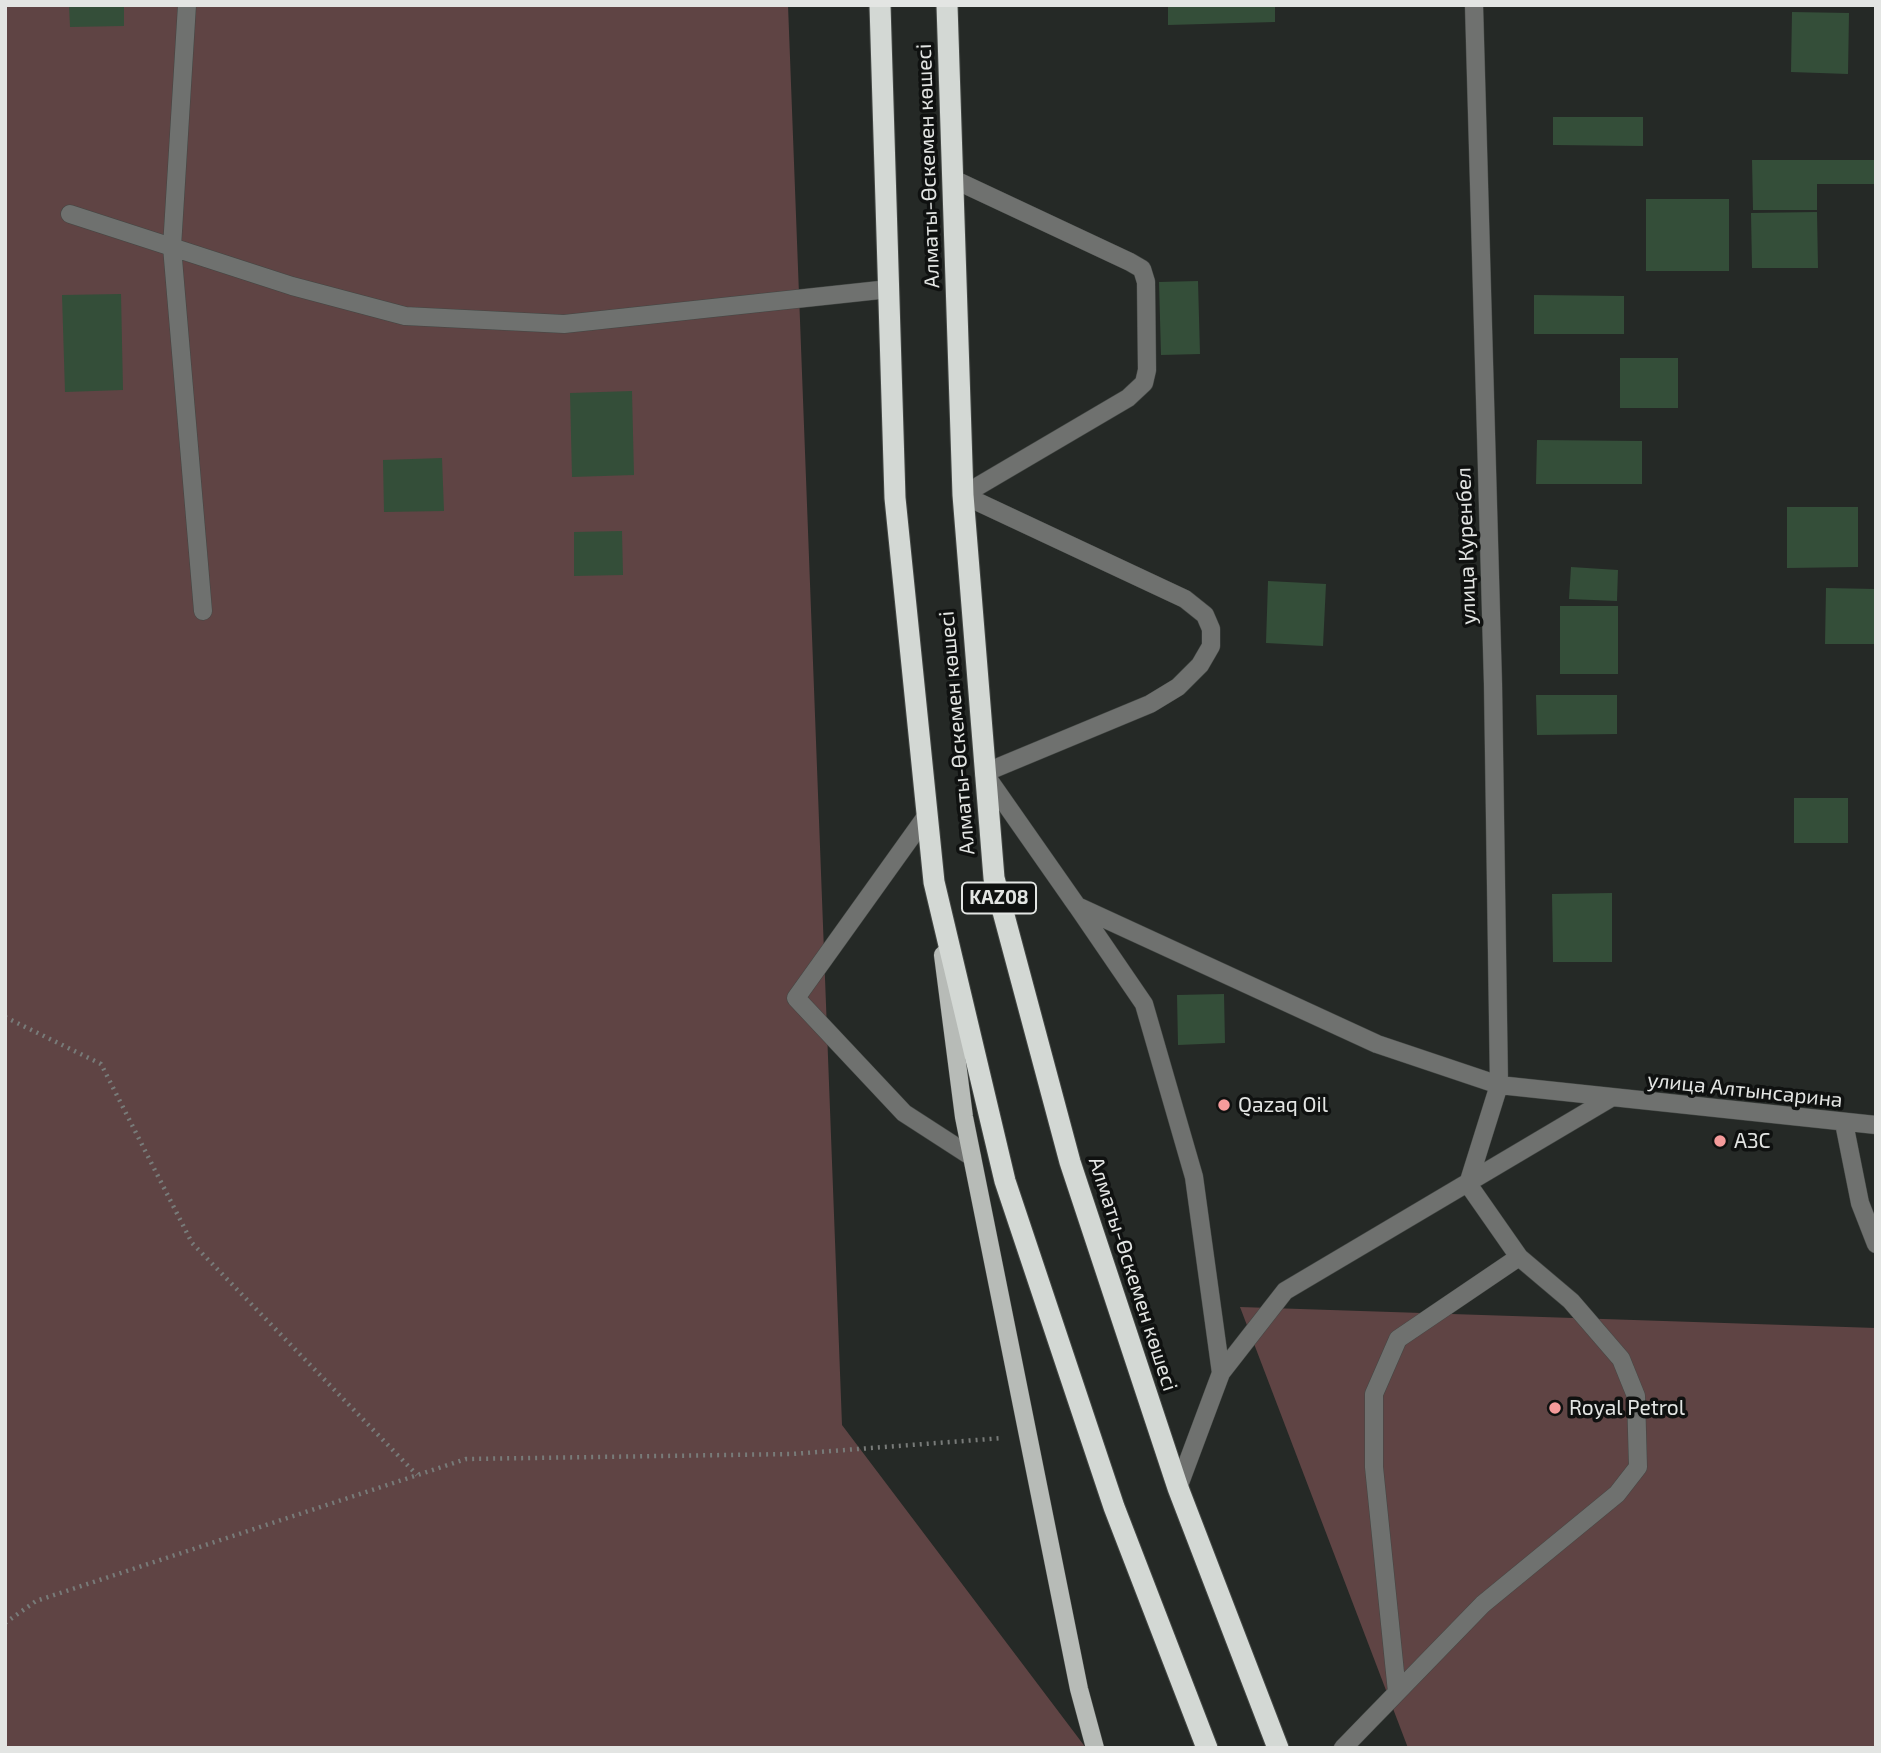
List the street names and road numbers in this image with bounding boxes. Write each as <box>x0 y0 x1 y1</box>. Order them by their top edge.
street label: Алматы-Өскемен көшесі <box>911 43 945 289</box>
street label: улица Куренбел <box>1451 467 1481 625</box>
street label: Алматы-Өскемен көшесі <box>934 610 980 856</box>
road number: KAZ08 <box>962 882 1036 914</box>
street label: улица Алтынсарина <box>1646 1067 1844 1113</box>
street label: Алматы-Өскемен көшесі <box>1083 1154 1183 1394</box>

